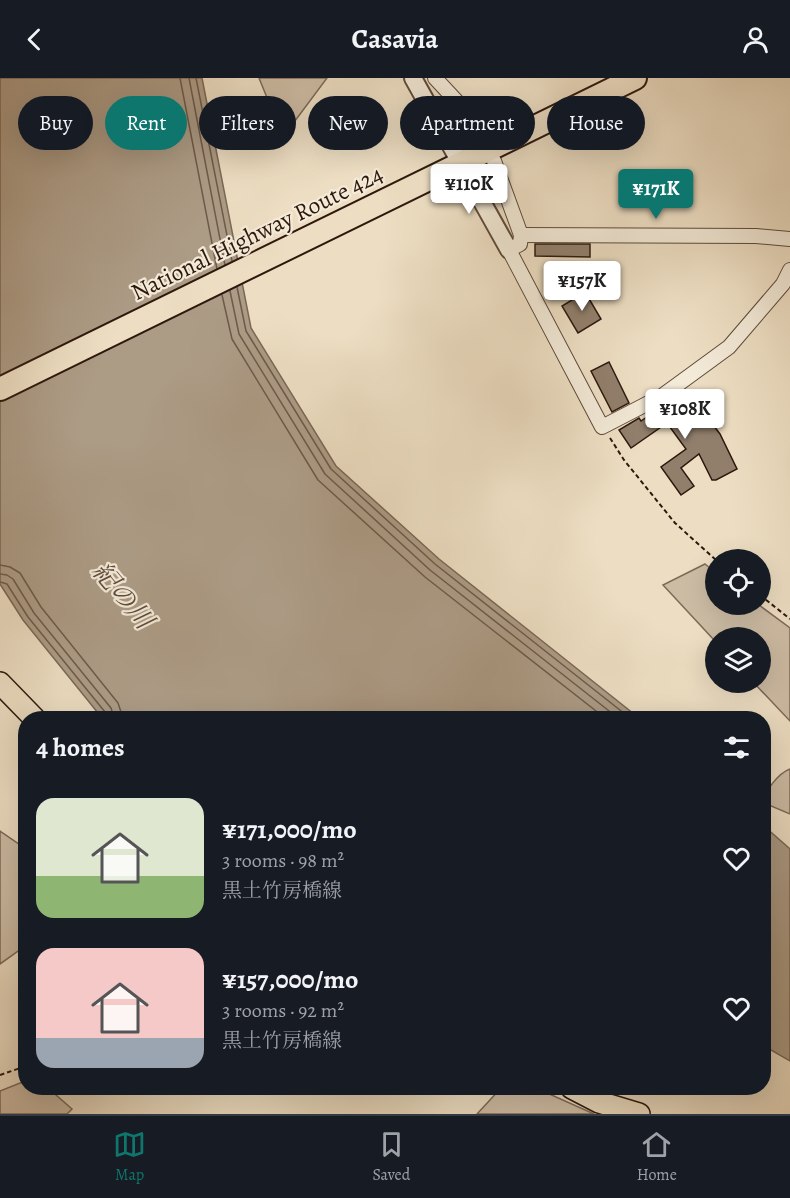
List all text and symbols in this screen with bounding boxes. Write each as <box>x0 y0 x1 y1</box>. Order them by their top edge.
text: Casavia <box>352 21 438 57</box>
icon: back <box>18 23 51 56</box>
icon: person <box>739 23 772 56</box>
chip: Buy <box>18 96 93 150</box>
chip: Rent <box>105 96 187 150</box>
chip: Filters <box>199 96 296 150</box>
chip: New <box>308 96 388 150</box>
chip: Apartment <box>400 96 535 150</box>
chip: House <box>547 96 645 150</box>
street label: National Highway Route 424 <box>126 158 388 308</box>
pin: ¥110K <box>427 164 511 215</box>
pin: ¥171K <box>614 169 698 220</box>
text: ¥110K <box>445 170 494 197</box>
text: ¥171K <box>632 175 680 202</box>
pin: ¥157K <box>540 261 624 312</box>
text: ¥157K <box>558 267 606 294</box>
pin: ¥108K <box>643 389 727 440</box>
text: ¥108K <box>659 395 711 422</box>
map controls <box>705 549 771 693</box>
button: locate <box>705 549 771 615</box>
water label: 紀の川 <box>84 554 163 639</box>
button: layers <box>705 627 771 693</box>
text: 4 homes <box>36 730 125 765</box>
icon: filters <box>720 731 753 764</box>
text: ¥171,000/mo <box>222 812 357 847</box>
icon: home <box>84 822 156 894</box>
icon: heart <box>720 842 753 875</box>
text: 3 rooms · 98 m² <box>222 847 344 874</box>
text: 黒土竹房橋線 <box>222 877 342 904</box>
text: ¥157,000/mo <box>222 962 358 997</box>
icon: home <box>84 972 156 1044</box>
icon: heart <box>720 992 753 1025</box>
text: 3 rooms · 92 m² <box>222 997 344 1024</box>
text: 黒土竹房橋線 <box>222 1027 342 1054</box>
tab: Map <box>113 1128 146 1186</box>
tab: Saved <box>372 1128 410 1186</box>
tab: Home <box>637 1128 677 1186</box>

